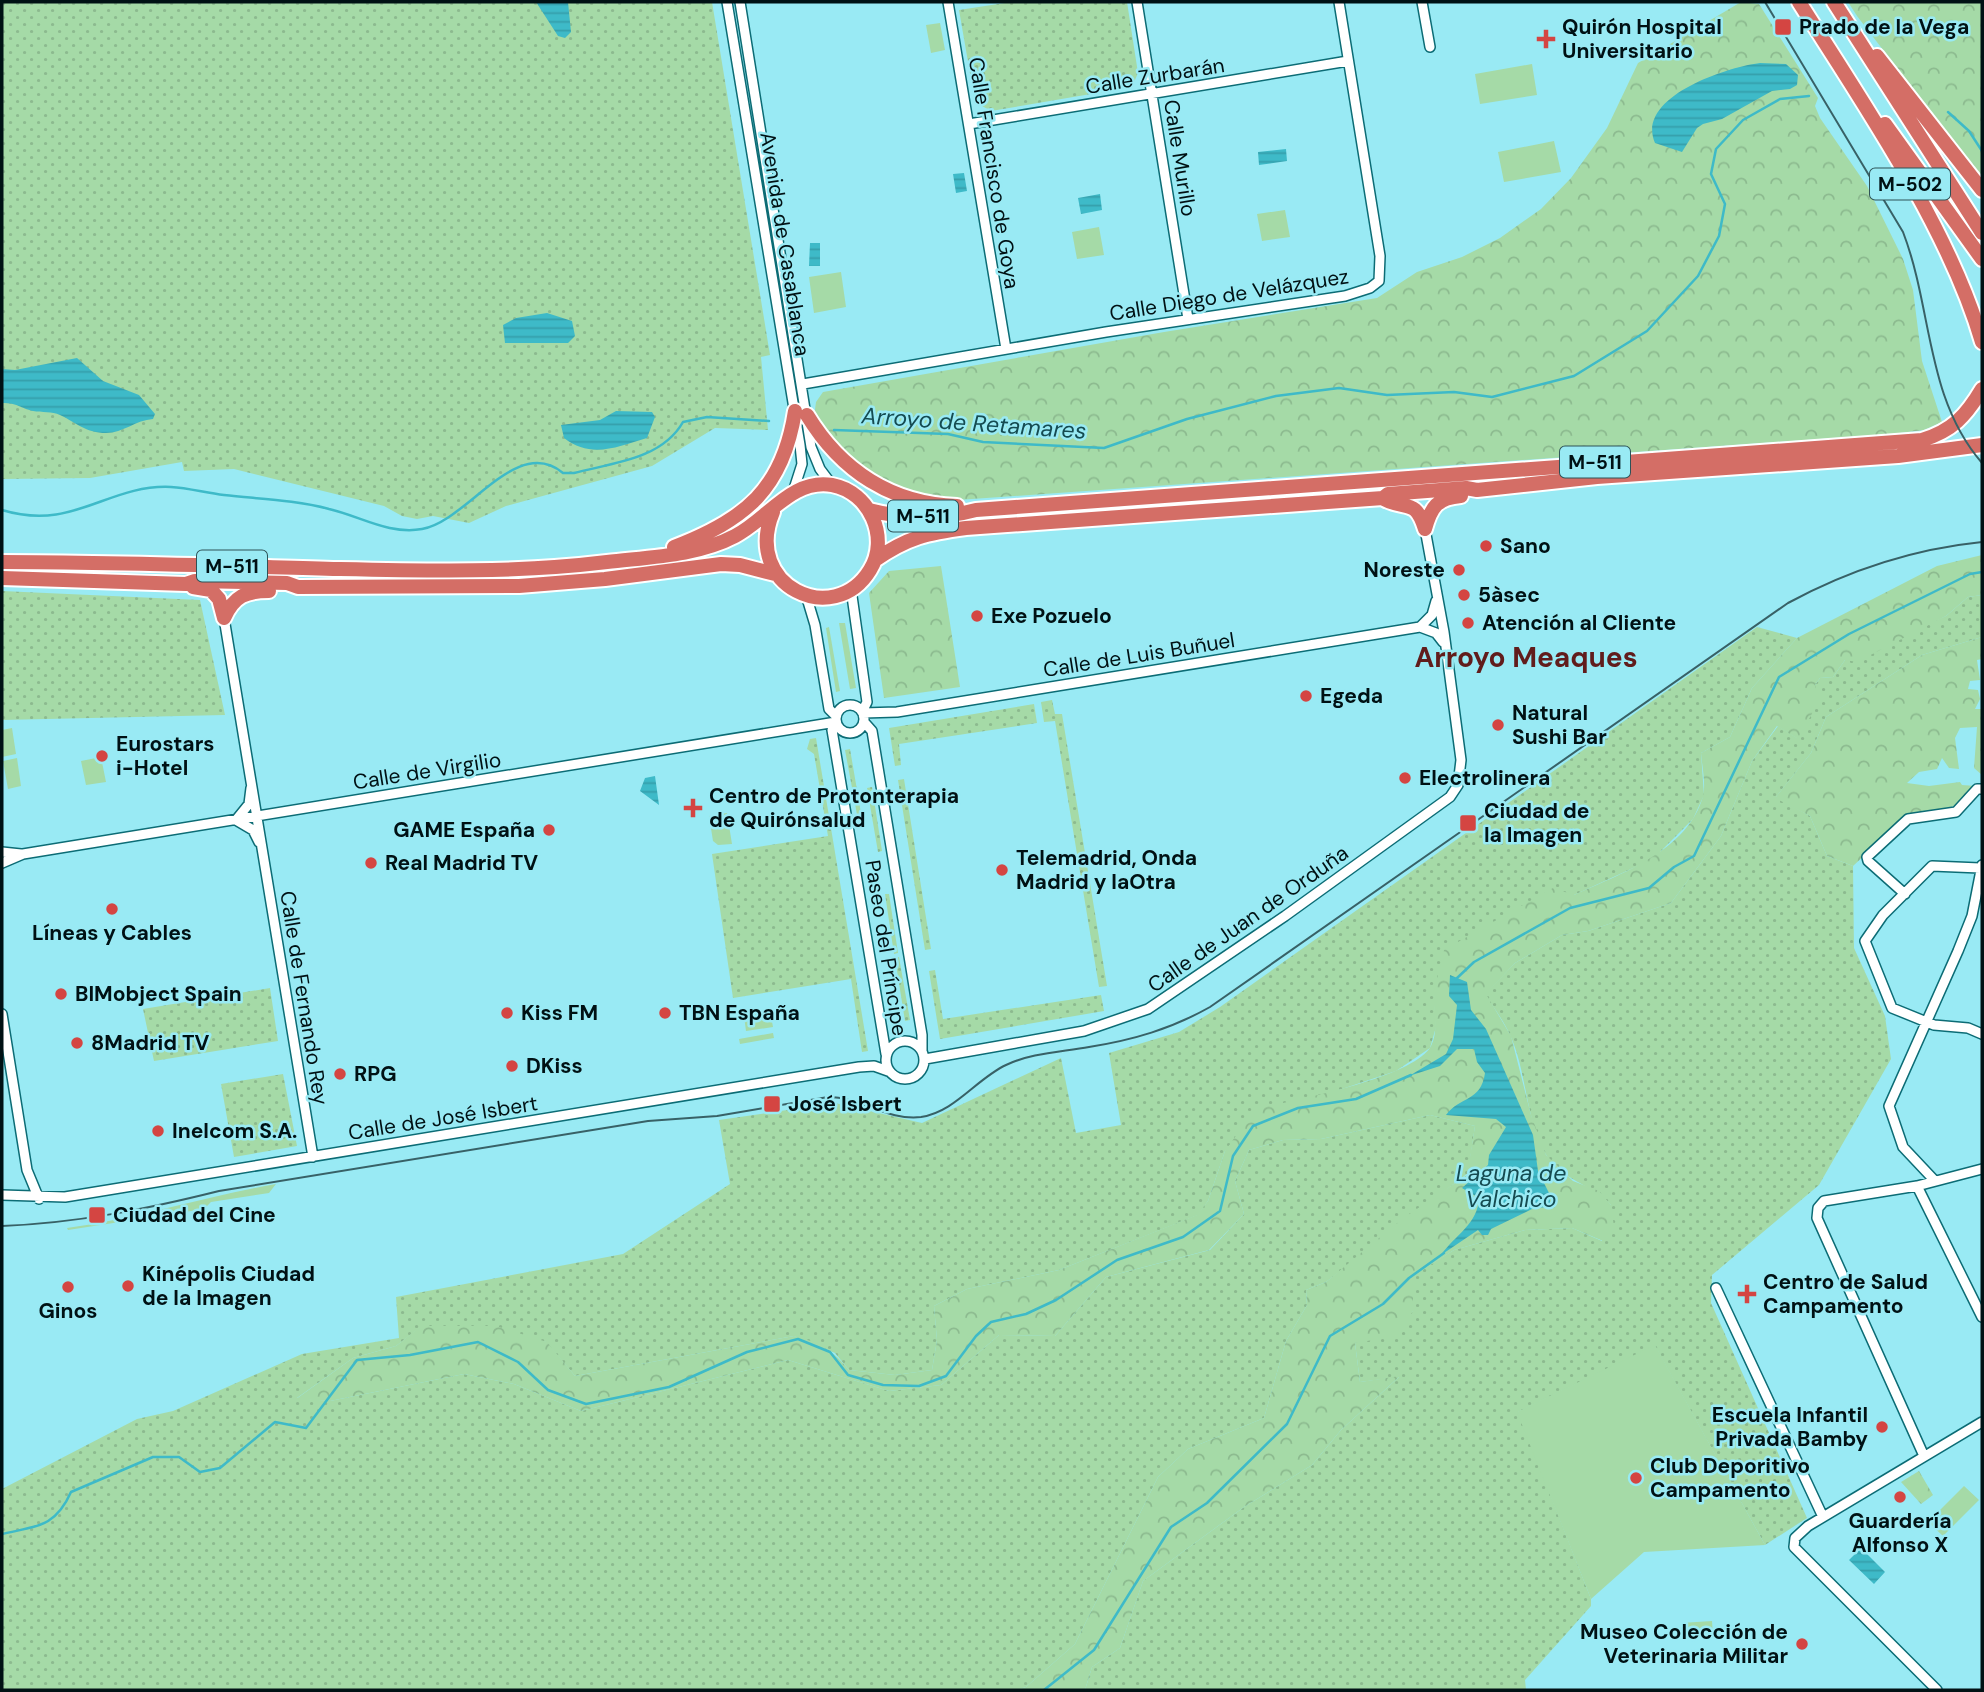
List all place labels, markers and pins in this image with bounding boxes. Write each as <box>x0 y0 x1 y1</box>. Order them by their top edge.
place label: Quirón Hospital Universitario <box>1562 13 1722 65</box>
place label: Prado de la Vega <box>1799 13 1969 41</box>
marker: Prado de la Vega <box>1773 17 1793 37</box>
marker: Quirón Hospital Universitario <box>1536 29 1556 49</box>
place label: Sano <box>1500 532 1551 560</box>
marker: Sano <box>1478 538 1494 554</box>
place label: Noreste <box>1363 556 1445 584</box>
marker: Noreste <box>1451 562 1467 578</box>
place label: 5àsec <box>1478 581 1540 609</box>
marker: 5àsec <box>1456 587 1472 603</box>
place label: Exe Pozuelo <box>991 602 1112 630</box>
marker: Exe Pozuelo <box>969 608 985 624</box>
place label: Atención al Cliente <box>1482 609 1676 637</box>
marker: Atención al Cliente <box>1460 615 1476 631</box>
place label: Egeda <box>1320 682 1383 710</box>
marker: Egeda <box>1298 688 1314 704</box>
place label: Natural Sushi Bar <box>1512 699 1607 751</box>
marker: Natural Sushi Bar <box>1490 717 1506 733</box>
place label: Eurostars i-Hotel <box>116 730 214 782</box>
marker: Eurostars i-Hotel <box>94 748 110 764</box>
place label: Electrolinera <box>1419 764 1550 792</box>
marker: Electrolinera <box>1397 770 1413 786</box>
place label: Centro de Protonterapia de Quirónsalud <box>709 782 959 834</box>
place label: Ciudad de la Imagen <box>1484 797 1589 849</box>
marker: Centro de Protonterapia de Quirónsalud <box>683 798 703 818</box>
marker: Ciudad de la Imagen <box>1458 813 1478 833</box>
place label: GAME España <box>393 816 535 844</box>
marker: GAME España <box>541 822 557 838</box>
place label: Telemadrid, Onda Madrid y laOtra <box>1016 844 1197 896</box>
place label: Real Madrid TV <box>385 849 538 877</box>
marker: Real Madrid TV <box>363 855 379 871</box>
marker: Telemadrid, Onda Madrid y laOtra <box>994 862 1010 878</box>
marker: Líneas y Cables <box>104 901 120 917</box>
place label: Líneas y Cables <box>32 919 192 947</box>
place label: BIMobject Spain <box>75 980 242 1008</box>
marker: BIMobject Spain <box>53 986 69 1002</box>
place label: Kiss FM <box>521 999 598 1027</box>
place label: TBN España <box>679 999 800 1027</box>
marker: Kiss FM <box>499 1005 515 1021</box>
marker: TBN España <box>657 1005 673 1021</box>
place label: 8Madrid TV <box>91 1029 210 1057</box>
marker: 8Madrid TV <box>69 1035 85 1051</box>
place label: DKiss <box>526 1052 583 1080</box>
marker: DKiss <box>504 1058 520 1074</box>
place label: RPG <box>354 1060 396 1088</box>
marker: RPG <box>332 1066 348 1082</box>
place label: José Isbert <box>788 1090 902 1118</box>
marker: José Isbert <box>762 1094 782 1114</box>
place label: Inelcom S.A. <box>172 1117 297 1145</box>
marker: Inelcom S.A. <box>150 1123 166 1139</box>
place label: Ciudad del Cine <box>113 1201 276 1229</box>
marker: Ciudad del Cine <box>87 1205 107 1225</box>
place label: Kinépolis Ciudad de la Imagen <box>142 1260 315 1312</box>
place label: Centro de Salud Campamento <box>1763 1268 1928 1320</box>
marker: Kinépolis Ciudad de la Imagen <box>120 1278 136 1294</box>
marker: Ginos <box>60 1279 76 1295</box>
marker: Centro de Salud Campamento <box>1737 1284 1757 1304</box>
place label: Ginos <box>38 1297 98 1325</box>
place label: Escuela Infantil Privada Bamby <box>1712 1401 1868 1453</box>
marker: Escuela Infantil Privada Bamby <box>1874 1419 1890 1435</box>
place label: Club Deporitivo Campamento <box>1650 1452 1810 1504</box>
marker: Club Deporitivo Campamento <box>1628 1470 1644 1486</box>
marker: Guardería Alfonso X <box>1892 1489 1908 1505</box>
place label: Guardería Alfonso X <box>1849 1507 1951 1559</box>
place label: Museo Colección de Veterinaria Militar <box>1580 1618 1788 1670</box>
marker: Museo Colección de Veterinaria Militar <box>1794 1636 1810 1652</box>

